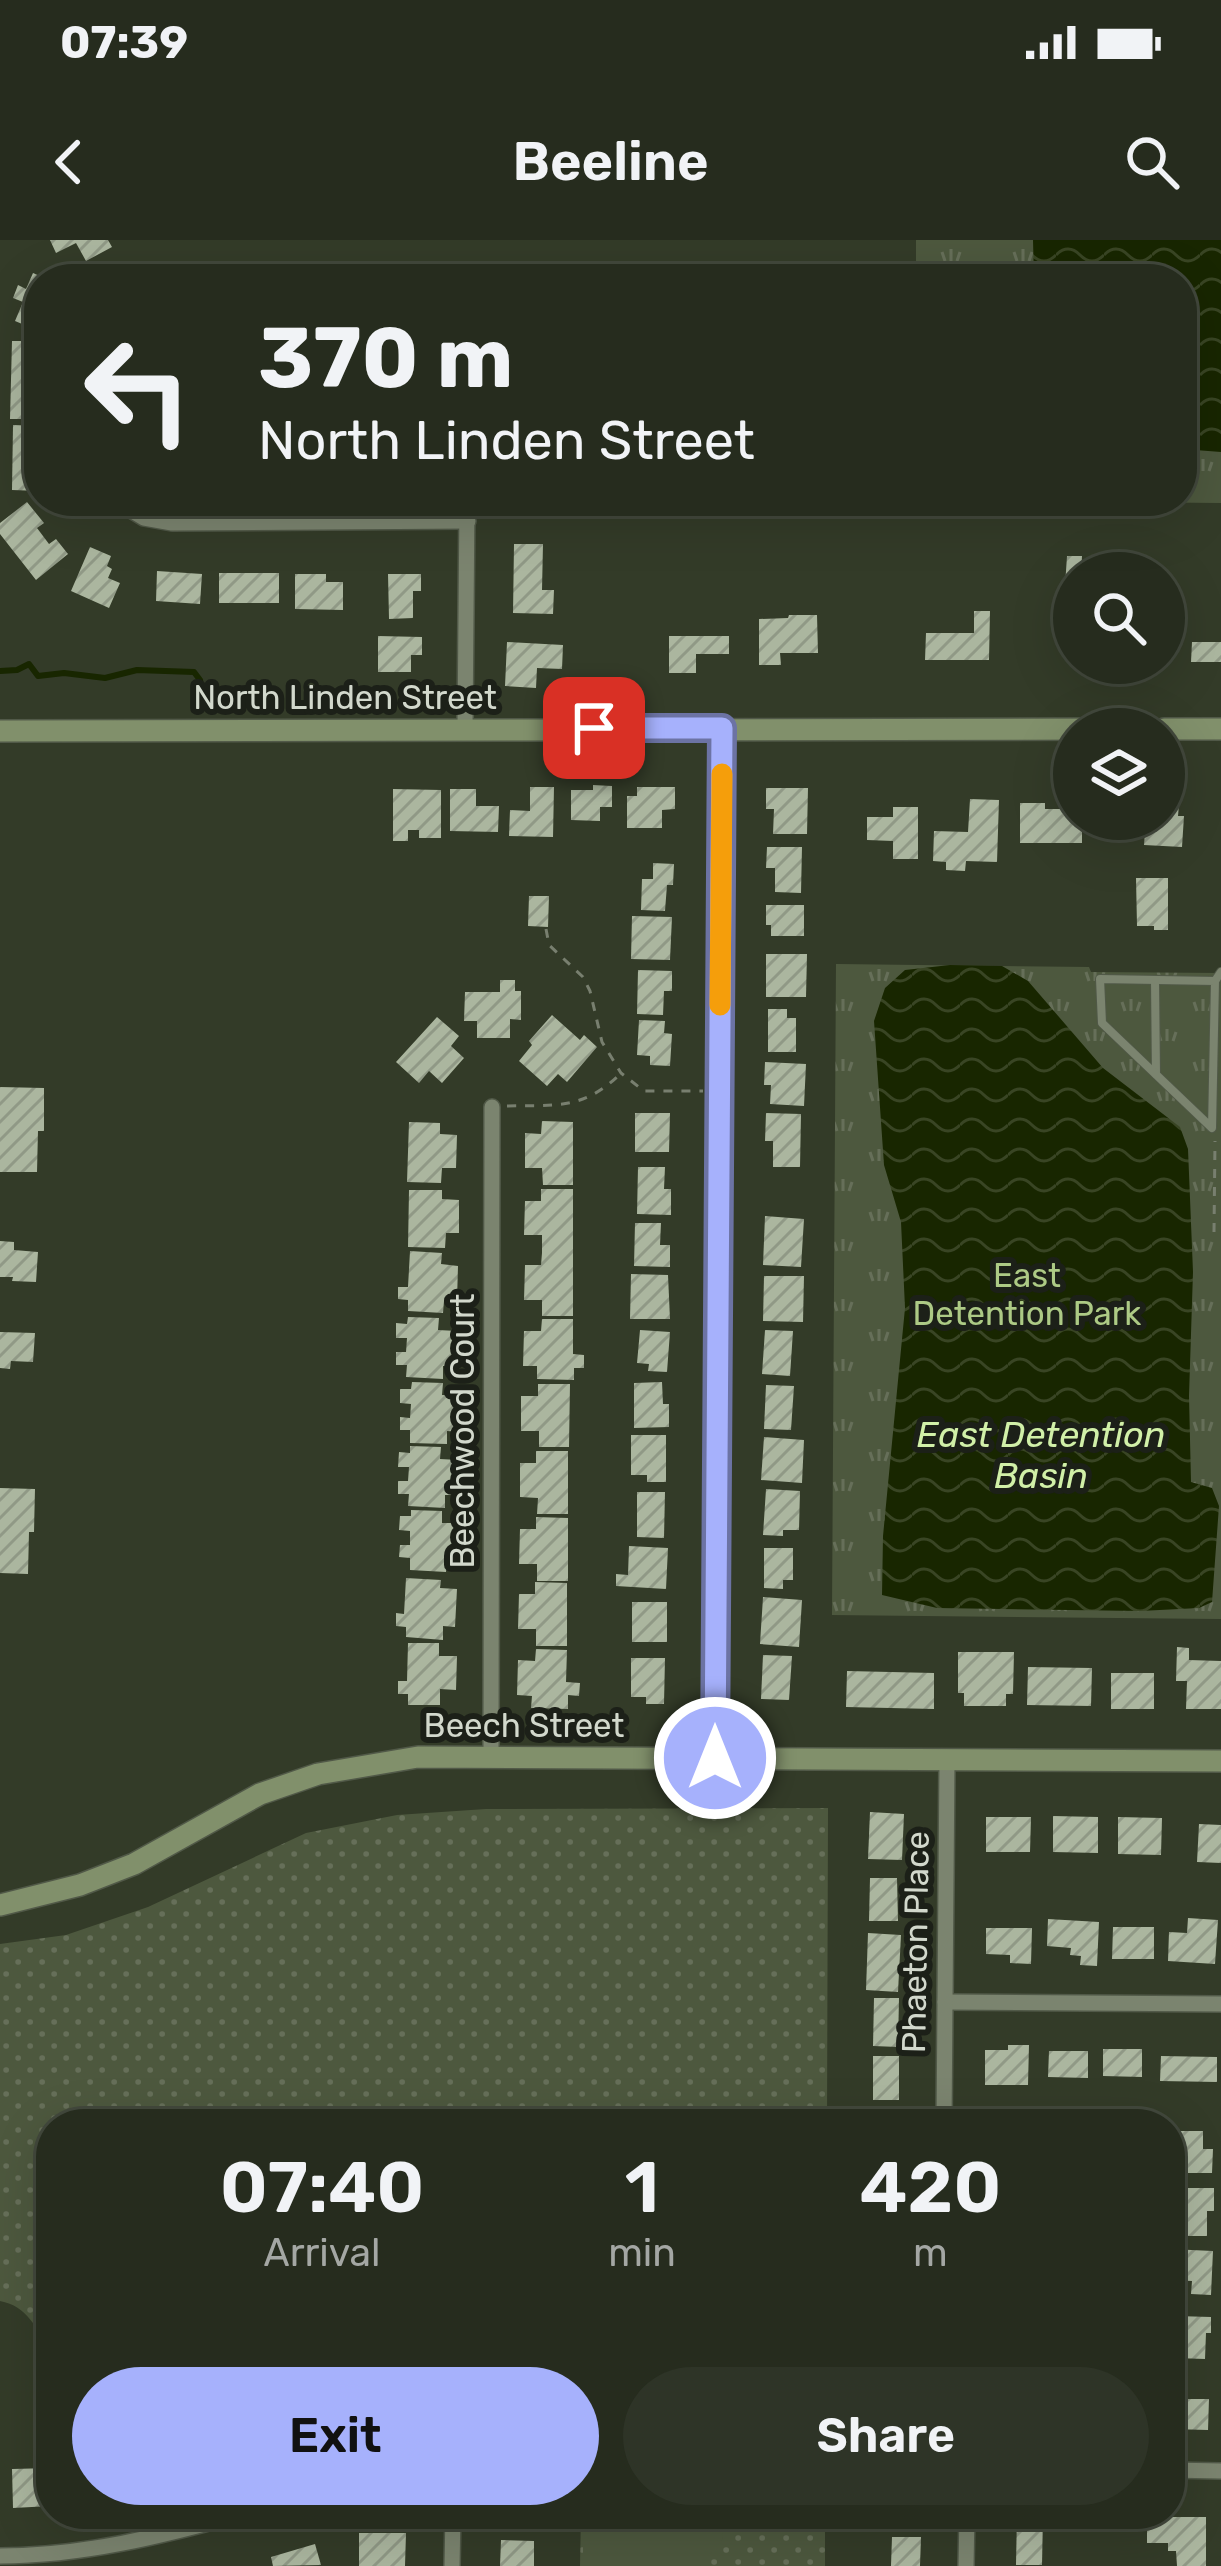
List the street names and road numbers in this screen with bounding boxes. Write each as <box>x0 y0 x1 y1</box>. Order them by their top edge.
street label: North Linden Street <box>193 678 497 717</box>
street label: Beechwood Court <box>443 1293 482 1568</box>
street label: Beech Street <box>424 1706 624 1745</box>
street label: Phaeton Place <box>894 1831 937 2053</box>

